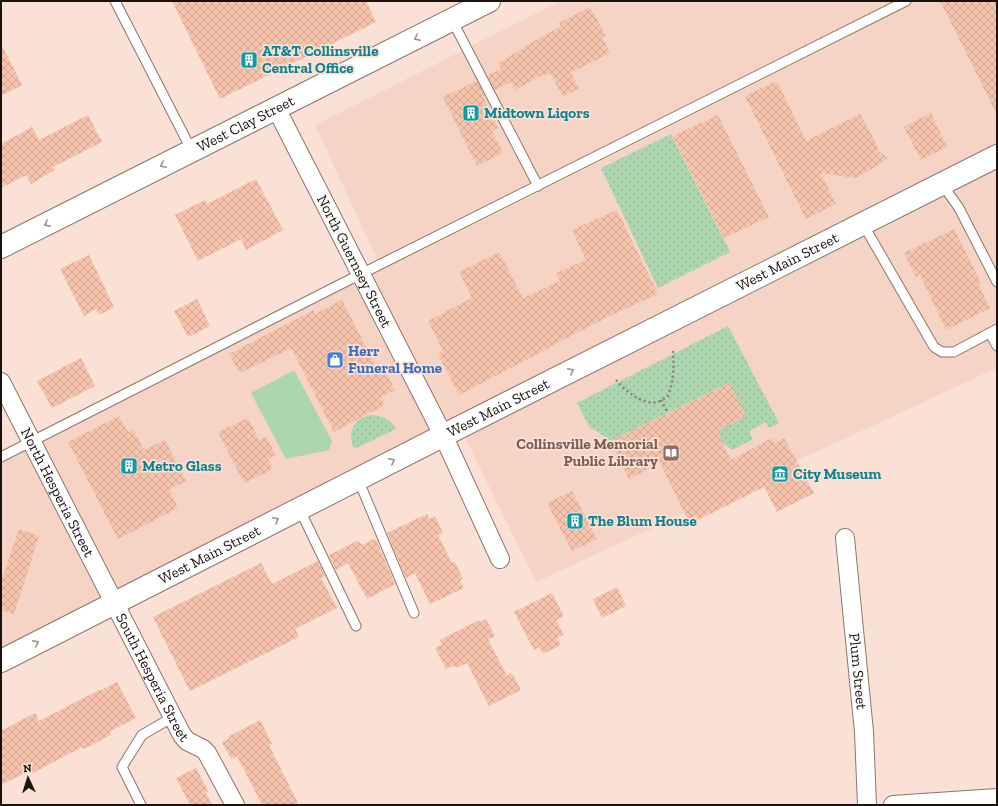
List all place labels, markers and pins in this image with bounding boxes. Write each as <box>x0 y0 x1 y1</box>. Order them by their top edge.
place label: AT&T Collinsville Central Office <box>262 42 378 77</box>
building icon: AT&T Collinsville Central Office <box>239 50 259 70</box>
building icon: Midtown Liqors <box>461 103 481 123</box>
place label: Midtown Liqors <box>484 104 590 122</box>
place label: Herr Funeral Home <box>348 342 442 377</box>
shop icon: Herr Funeral Home <box>325 350 345 370</box>
place label: Collinsville Memorial Public Library <box>516 435 658 470</box>
library icon: Collinsville Memorial Public Library <box>661 443 681 463</box>
building icon: Metro Glass <box>119 456 139 476</box>
place label: Metro Glass <box>142 457 222 475</box>
museum icon: City Museum <box>770 464 790 484</box>
place label: City Museum <box>793 465 881 483</box>
building icon: The Blum House <box>565 511 585 531</box>
place label: The Blum House <box>588 512 697 530</box>

